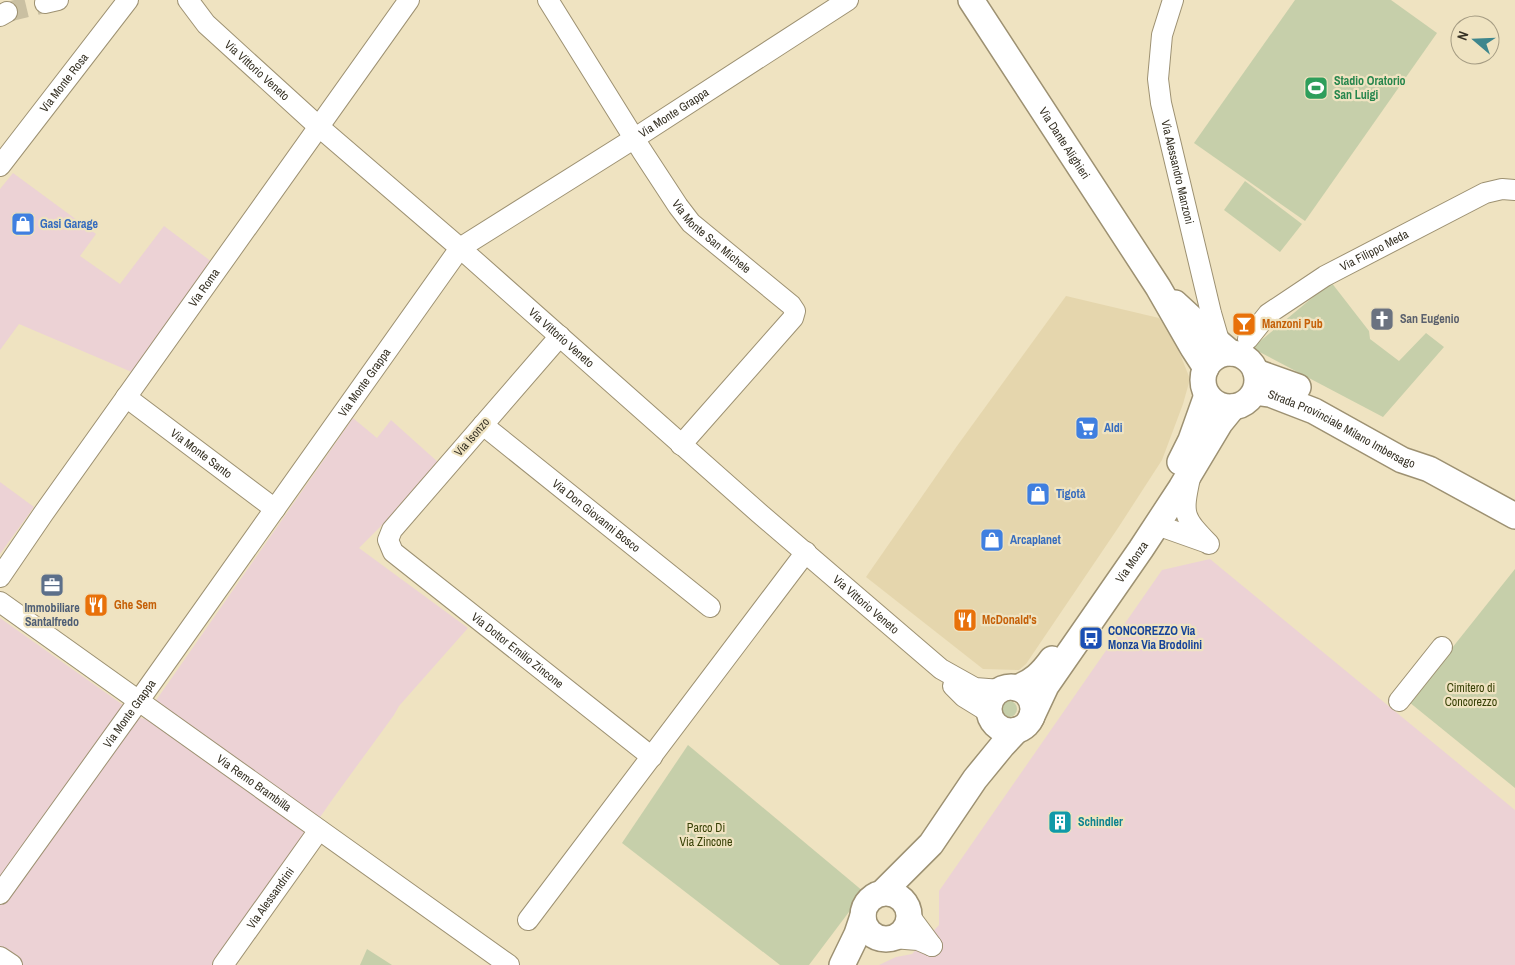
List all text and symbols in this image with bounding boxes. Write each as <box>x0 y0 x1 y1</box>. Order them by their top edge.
north arrow <box>1450 15 1500 65</box>
text: N <box>1453 29 1473 43</box>
street label: Via Vittorio Veneto <box>221 37 293 104</box>
street label: Via Monte Rosa <box>36 50 92 116</box>
place label: Stadio Oratorio San Luigi <box>1334 73 1406 103</box>
sports icon: Stadio Oratorio San Luigi <box>1303 75 1329 101</box>
street label: Via Monte Grappa <box>636 84 712 141</box>
street label: Via Dante Alighieri <box>1035 104 1094 182</box>
street label: Via Alessandro Manzoni <box>1157 118 1198 226</box>
street label: Via Monte San Michele <box>668 197 754 277</box>
shop icon: Gasi Garage <box>10 211 36 237</box>
place label: Gasi Garage <box>40 216 99 232</box>
street label: Via Filippo Meda <box>1337 226 1412 275</box>
street label: Via Roma <box>185 265 224 310</box>
street label: Via Vittorio Veneto <box>525 304 597 371</box>
church icon: San Eugenio <box>1369 306 1395 332</box>
bar icon: Manzoni Pub <box>1231 311 1257 337</box>
place label: San Eugenio <box>1400 311 1460 327</box>
place label: Manzoni Pub <box>1262 316 1323 332</box>
street label: Via Monte Grappa <box>335 345 395 420</box>
street label: Strada Provinciale Milano Imbersago <box>1266 386 1417 472</box>
street label: Via Isonzo <box>451 414 493 460</box>
supermarket icon: Aldi <box>1074 415 1100 441</box>
place label: Aldi <box>1104 420 1123 436</box>
street label: Via Monte Santo <box>167 425 235 482</box>
street label: Via Don Giovanni Bosco <box>549 476 643 556</box>
shop icon: Tigotà <box>1025 481 1051 507</box>
place label: Tigotà <box>1056 486 1086 502</box>
shop icon: Arcaplanet <box>979 527 1005 553</box>
place label: Arcaplanet <box>1010 532 1062 548</box>
street label: Via Monza <box>1112 538 1152 586</box>
office icon: Immobiliare Santalfredo <box>39 572 65 598</box>
street label: Via Vittorio Veneto <box>829 572 902 638</box>
restaurant icon: Ghe Sem <box>83 592 109 618</box>
place label: Ghe Sem <box>114 597 157 613</box>
place label: Immobiliare Santalfredo <box>24 600 80 630</box>
restaurant icon: McDonald's <box>952 607 978 633</box>
street label: Via Dottor Emilio Zincone <box>468 609 567 692</box>
place label: McDonald's <box>982 612 1037 628</box>
place label: CONCOREZZO Via Monza Via Brodolini <box>1108 623 1202 653</box>
bus stop icon: CONCOREZZO Via Monza Via Brodolini <box>1078 625 1104 651</box>
street label: Via Monte Grappa <box>100 676 160 751</box>
park label: Cimitero di Concorezzo <box>1445 680 1497 710</box>
street label: Via Remo Brambilla <box>214 751 295 816</box>
building icon: Schindler <box>1047 809 1073 835</box>
place label: Schindler <box>1078 814 1123 830</box>
park label: Parco Di Via Zincone <box>680 820 732 850</box>
street label: Via Alessandrini <box>243 864 298 932</box>

